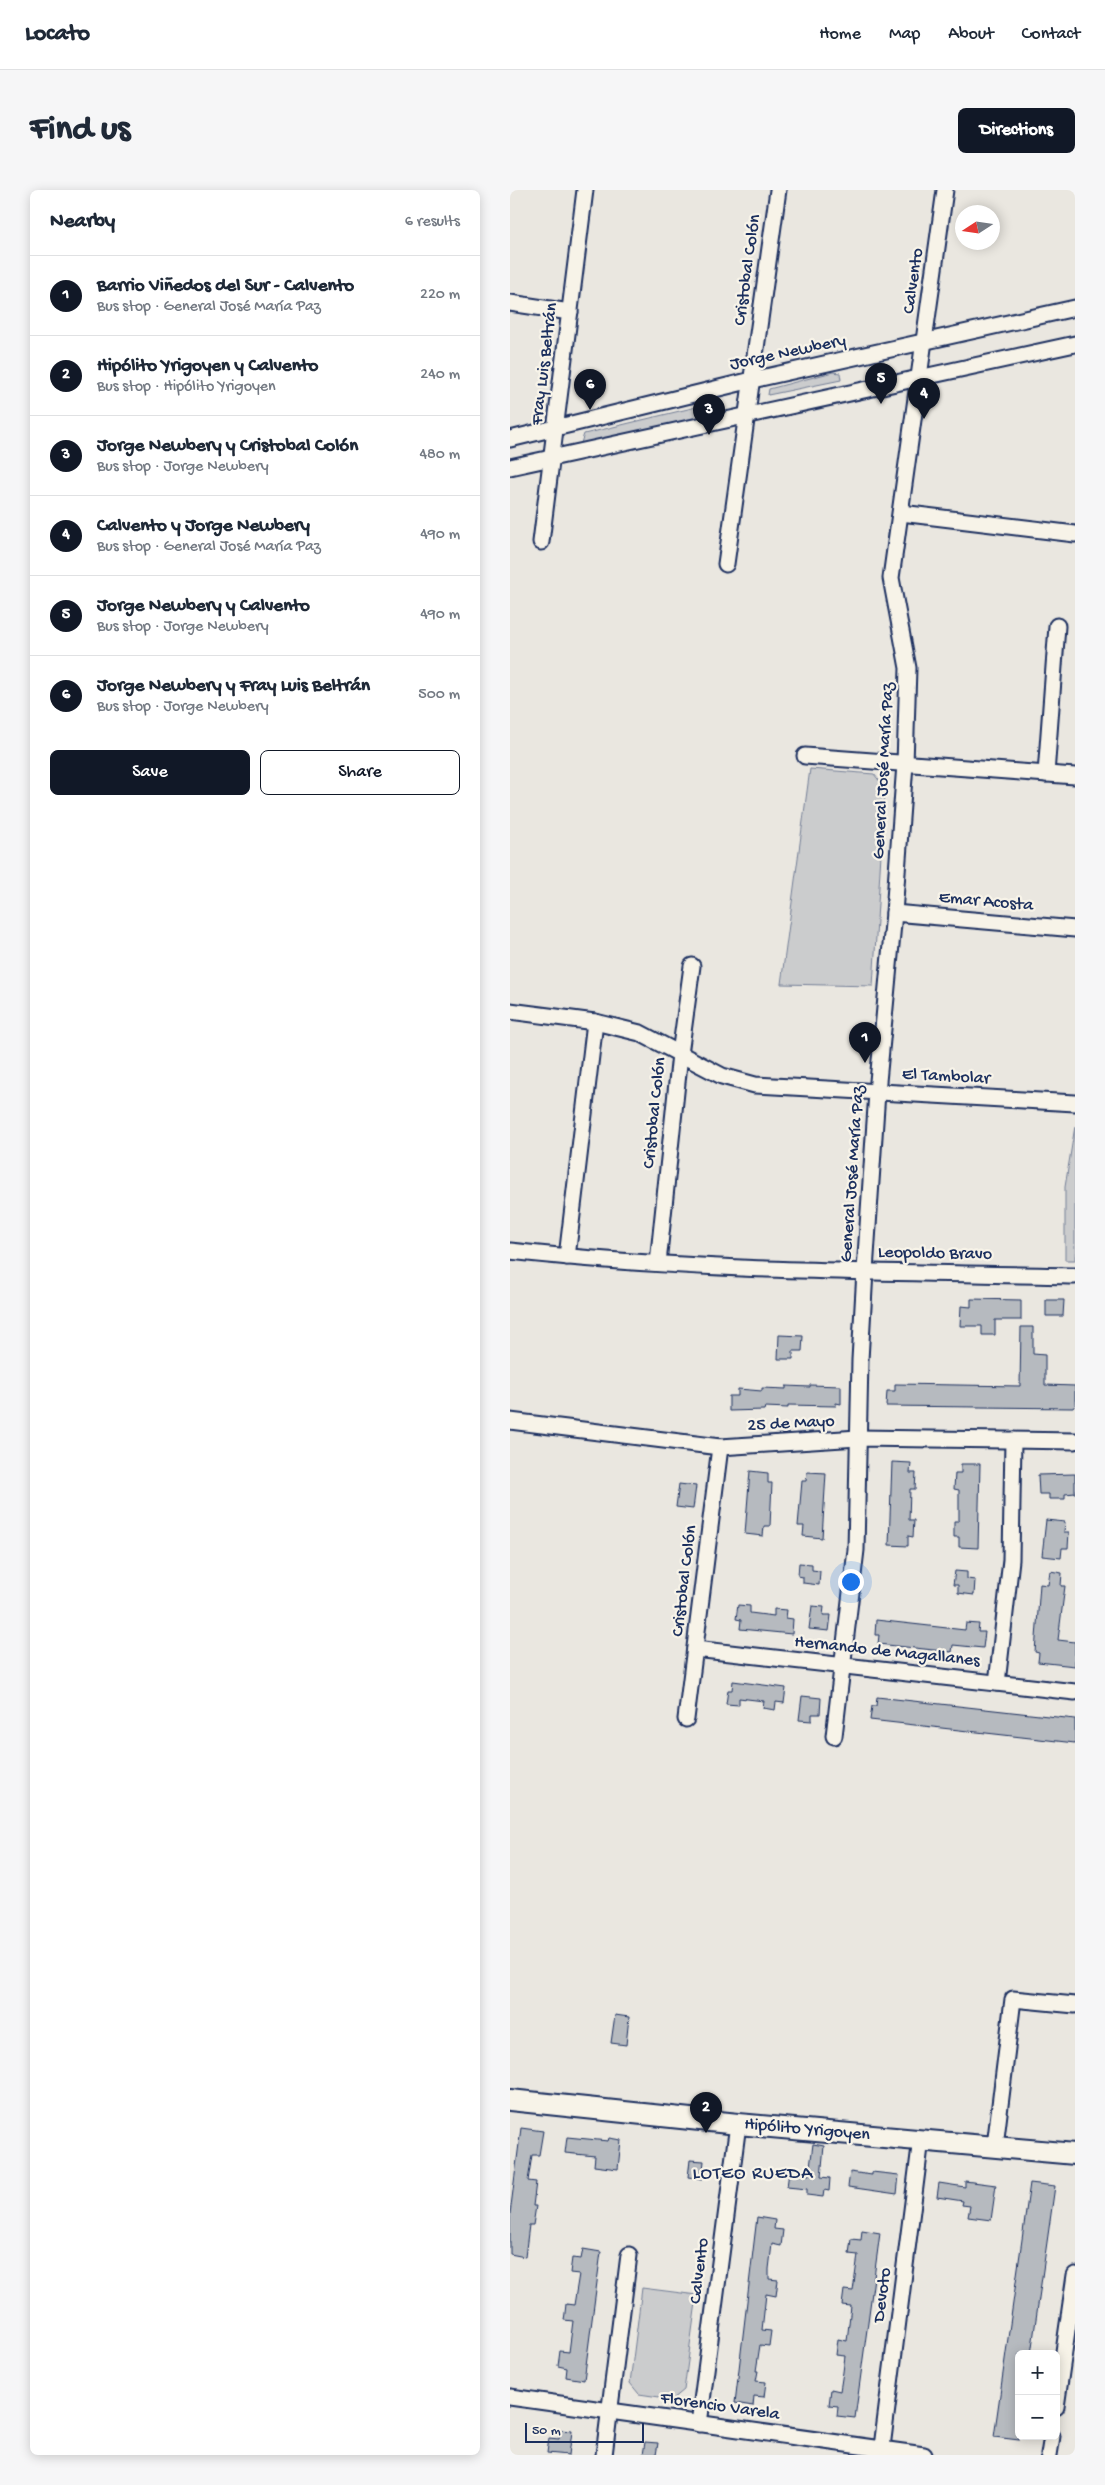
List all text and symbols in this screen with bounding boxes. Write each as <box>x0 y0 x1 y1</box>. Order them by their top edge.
text: Locato <box>25 20 90 49</box>
text: Home <box>819 24 861 45</box>
text: Map <box>889 24 920 45</box>
text: About <box>948 24 994 45</box>
text: Contact <box>1022 24 1080 45</box>
button: Directions <box>958 108 1075 153</box>
text: Find us <box>30 110 130 151</box>
north arrow <box>955 205 1000 250</box>
text: Nearby <box>50 210 115 235</box>
text: 6 results <box>405 213 460 232</box>
street label: Cristobal Colón <box>730 213 766 327</box>
street label: Calvento <box>899 247 929 315</box>
text: Barrio Viñedos del Sur - Calvento <box>97 275 354 298</box>
text: 1 <box>63 286 69 305</box>
text: 220 m <box>420 286 460 305</box>
text: Bus stop · General José María Paz <box>97 298 321 317</box>
street label: Fray Luis Beltrán <box>527 301 563 427</box>
street label: Jorge Newbery <box>728 330 848 376</box>
text: Hipólito Yrigoyen y Calvento <box>97 355 318 378</box>
pin: 5 <box>865 363 897 404</box>
text: 2 <box>62 366 70 385</box>
text: 240 m <box>420 366 460 385</box>
pin: 6 <box>574 369 606 410</box>
text: Bus stop · Hipólito Yrigoyen <box>97 378 276 397</box>
pin: 4 <box>908 378 940 419</box>
pin: 3 <box>693 394 725 435</box>
text: Jorge Newbery y Cristobal Colón <box>97 435 358 458</box>
text: 3 <box>62 446 70 465</box>
text: 480 m <box>419 446 460 465</box>
text: Bus stop · Jorge Newbery <box>97 458 269 477</box>
text: Calvento y Jorge Newbery <box>97 515 310 538</box>
text: 4 <box>62 526 70 545</box>
text: 490 m <box>420 526 460 545</box>
text: Bus stop · General José María Paz <box>97 538 321 557</box>
text: Jorge Newbery y Calvento <box>97 595 310 618</box>
text: 5 <box>62 606 70 625</box>
text: 490 m <box>420 606 460 625</box>
text: Bus stop · Jorge Newbery <box>97 618 269 637</box>
text: Jorge Newbery y Fray Luis Beltrán <box>97 675 370 698</box>
street label: General José María Paz <box>869 681 899 860</box>
text: 6 <box>62 686 70 705</box>
text: 500 m <box>418 686 460 705</box>
text: Bus stop · Jorge Newbery <box>97 698 269 717</box>
button: Save <box>50 750 250 795</box>
button: Share <box>260 750 460 795</box>
street label: Emar Acosta <box>938 887 1035 917</box>
pin: 1 <box>849 1022 881 1063</box>
street label: Cristobal Colón <box>639 1056 671 1170</box>
street label: El Tambolar <box>901 1064 992 1090</box>
street label: General José María Paz <box>836 1084 870 1263</box>
street label: Leopoldo Bravo <box>878 1243 992 1265</box>
street label: 25 de Mayo <box>747 1411 835 1437</box>
street label: Cristobal Colón <box>668 1524 702 1638</box>
your location <box>838 1569 864 1595</box>
street label: Hernando de Magallanes <box>793 1632 982 1672</box>
pin: 2 <box>690 2092 722 2133</box>
street label: Hipólito Yrigoyen <box>743 2114 871 2146</box>
district label: LOTEO RUEDA <box>693 2163 814 2186</box>
street label: Calvento <box>686 2237 714 2305</box>
street label: Devoto <box>869 2266 897 2325</box>
map controls <box>1015 2350 1060 2440</box>
button: + <box>1015 2350 1060 2395</box>
street label: Florencio Varela <box>658 2388 782 2426</box>
button: − <box>1015 2395 1060 2440</box>
scale bar <box>525 2420 644 2443</box>
text: 50 m <box>532 2423 561 2440</box>

